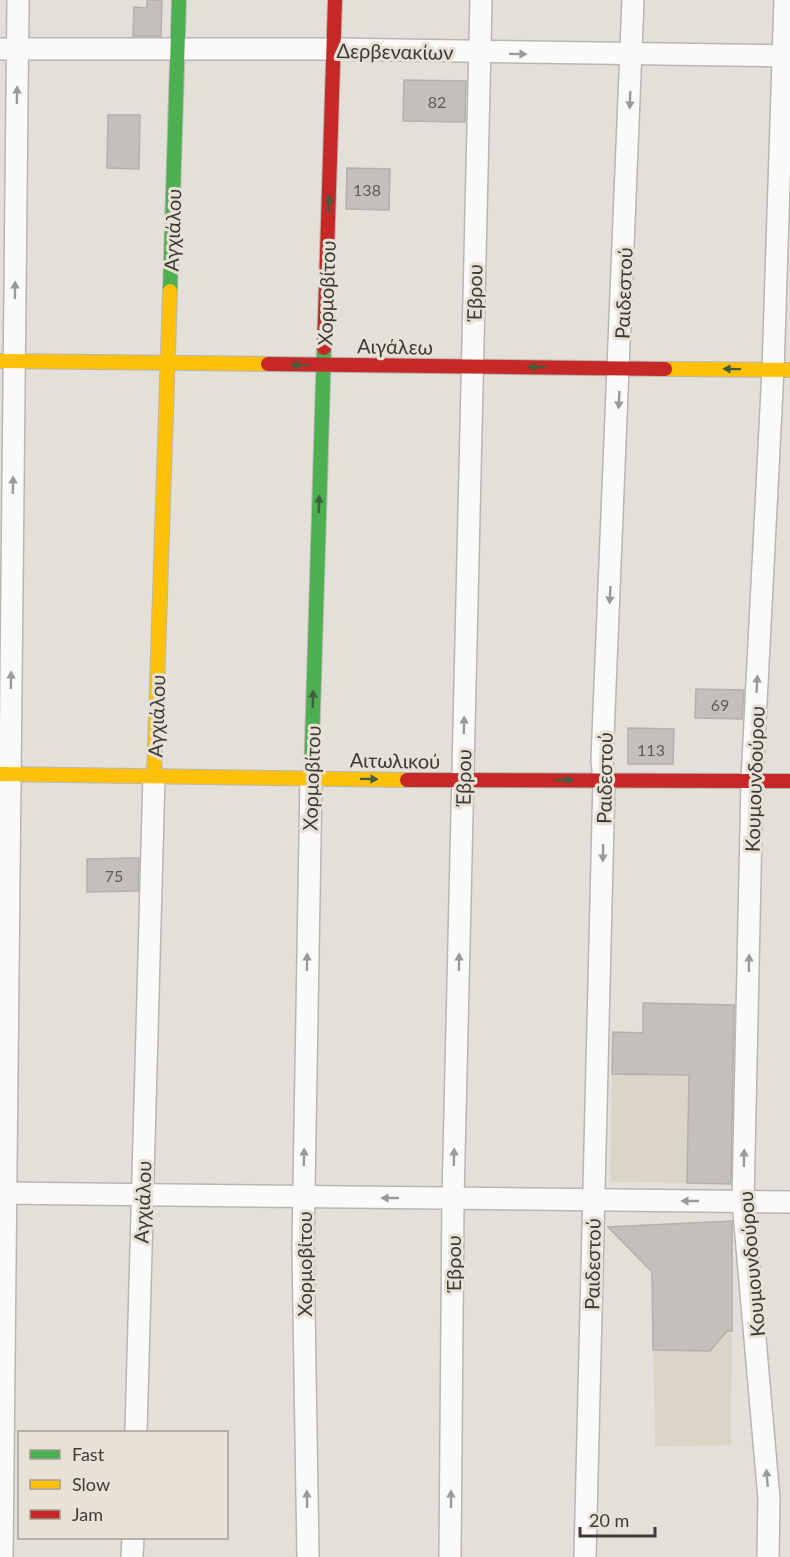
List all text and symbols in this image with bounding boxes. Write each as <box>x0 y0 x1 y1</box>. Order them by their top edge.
street label: Δερβενακίων <box>336 38 454 64</box>
one-way arrow <box>508 49 527 59</box>
one-way arrow <box>12 85 22 104</box>
one-way arrow <box>625 91 635 110</box>
house number: 82 <box>428 92 446 111</box>
house number: 138 <box>353 180 381 199</box>
street label: Αγχιάλου <box>159 188 185 272</box>
one-way arrow <box>324 195 333 214</box>
street label: Χορμοβίτου <box>312 240 340 346</box>
street label: Ραιδεστού <box>609 247 637 339</box>
street label: Έβρου <box>461 264 487 322</box>
one-way arrow <box>10 280 20 299</box>
street label: Αιγάλεω <box>357 333 433 359</box>
one-way arrow <box>290 360 309 370</box>
one-way arrow <box>527 362 546 372</box>
one-way arrow <box>722 364 741 374</box>
one-way arrow <box>614 391 623 410</box>
one-way arrow <box>8 475 17 494</box>
one-way arrow <box>315 495 324 514</box>
one-way arrow <box>605 586 614 605</box>
one-way arrow <box>6 670 16 689</box>
street label: Αγχιάλου <box>143 674 169 758</box>
one-way arrow <box>753 674 762 693</box>
one-way arrow <box>308 689 318 708</box>
house number: 69 <box>711 695 729 714</box>
street label: Κουμουνδούρου <box>739 706 769 852</box>
one-way arrow <box>459 715 469 734</box>
street label: Χορμοβίτου <box>297 725 325 831</box>
street label: Ραιδεστού <box>591 732 617 824</box>
house number: 113 <box>637 740 665 759</box>
street label: Αιτωλικού <box>350 747 440 773</box>
street label: Έβρου <box>450 749 476 807</box>
one-way arrow <box>360 775 379 784</box>
one-way arrow <box>555 776 574 785</box>
one-way arrow <box>598 843 607 862</box>
house number: 75 <box>105 866 123 885</box>
one-way arrow <box>302 952 312 971</box>
one-way arrow <box>454 952 463 971</box>
one-way arrow <box>744 953 753 972</box>
one-way arrow <box>299 1147 309 1166</box>
one-way arrow <box>449 1147 459 1166</box>
one-way arrow <box>740 1148 749 1167</box>
street label: Αγχιάλου <box>129 1160 155 1244</box>
street label: Κουμουνδούρου <box>733 1190 769 1338</box>
one-way arrow <box>380 1193 399 1203</box>
one-way arrow <box>680 1196 699 1206</box>
street label: Χορμοβίτου <box>292 1211 316 1317</box>
street label: Ραιδεστού <box>579 1218 605 1310</box>
street label: Έβρου <box>441 1235 465 1293</box>
legend <box>18 1431 228 1539</box>
text: Fast <box>72 1443 105 1465</box>
one-way arrow <box>762 1468 772 1487</box>
text: Slow <box>72 1473 110 1495</box>
one-way arrow <box>302 1489 312 1508</box>
one-way arrow <box>446 1489 456 1508</box>
scale bar <box>580 1500 655 1538</box>
text: Jam <box>72 1503 103 1525</box>
text: 20 m <box>589 1509 629 1531</box>

